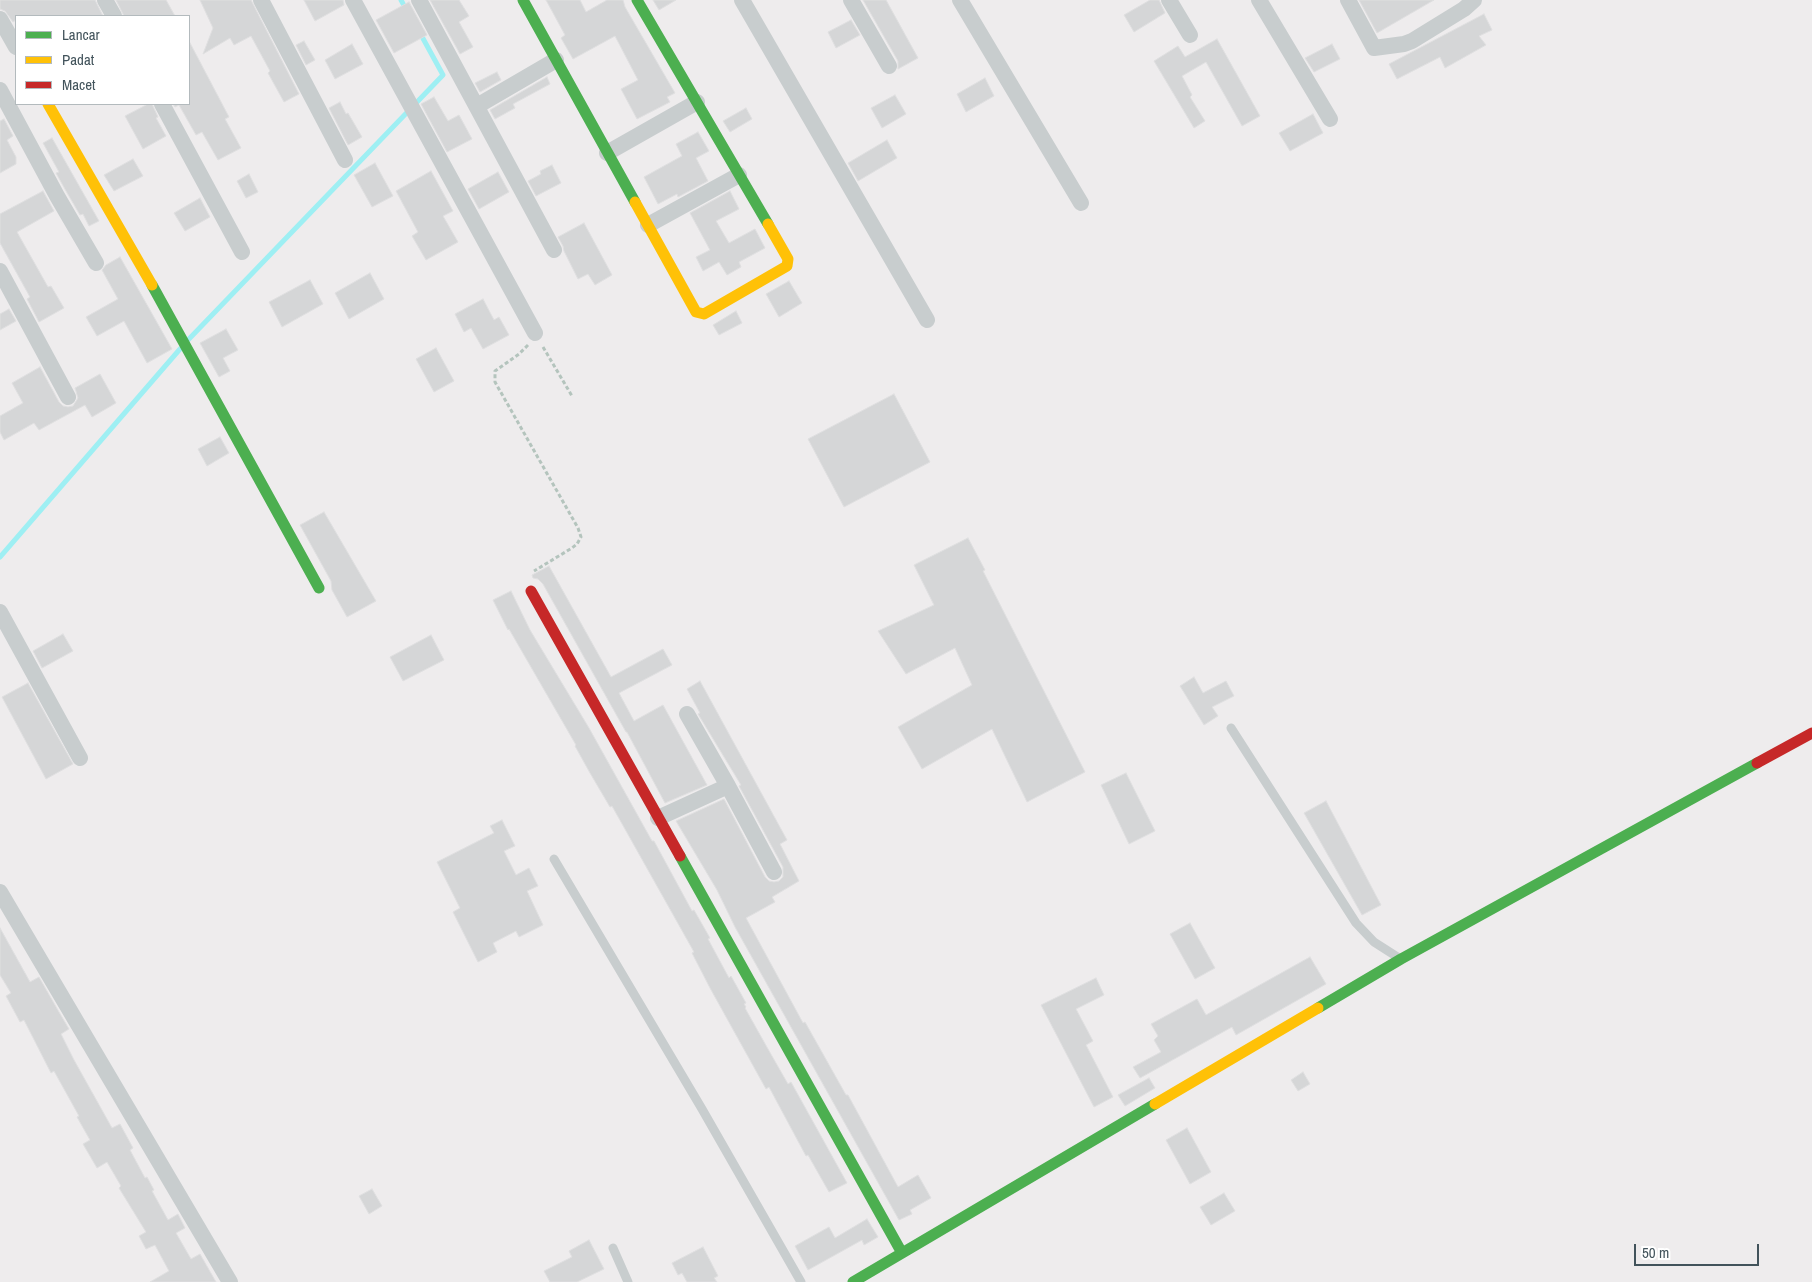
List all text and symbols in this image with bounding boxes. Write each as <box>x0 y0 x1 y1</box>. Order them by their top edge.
legend <box>15 15 190 105</box>
text: Lancar <box>62 24 100 45</box>
text: Padat <box>62 49 94 70</box>
text: Macet <box>62 74 96 95</box>
scale bar <box>1637 1234 1762 1266</box>
text: 50 m <box>1642 1242 1669 1263</box>

